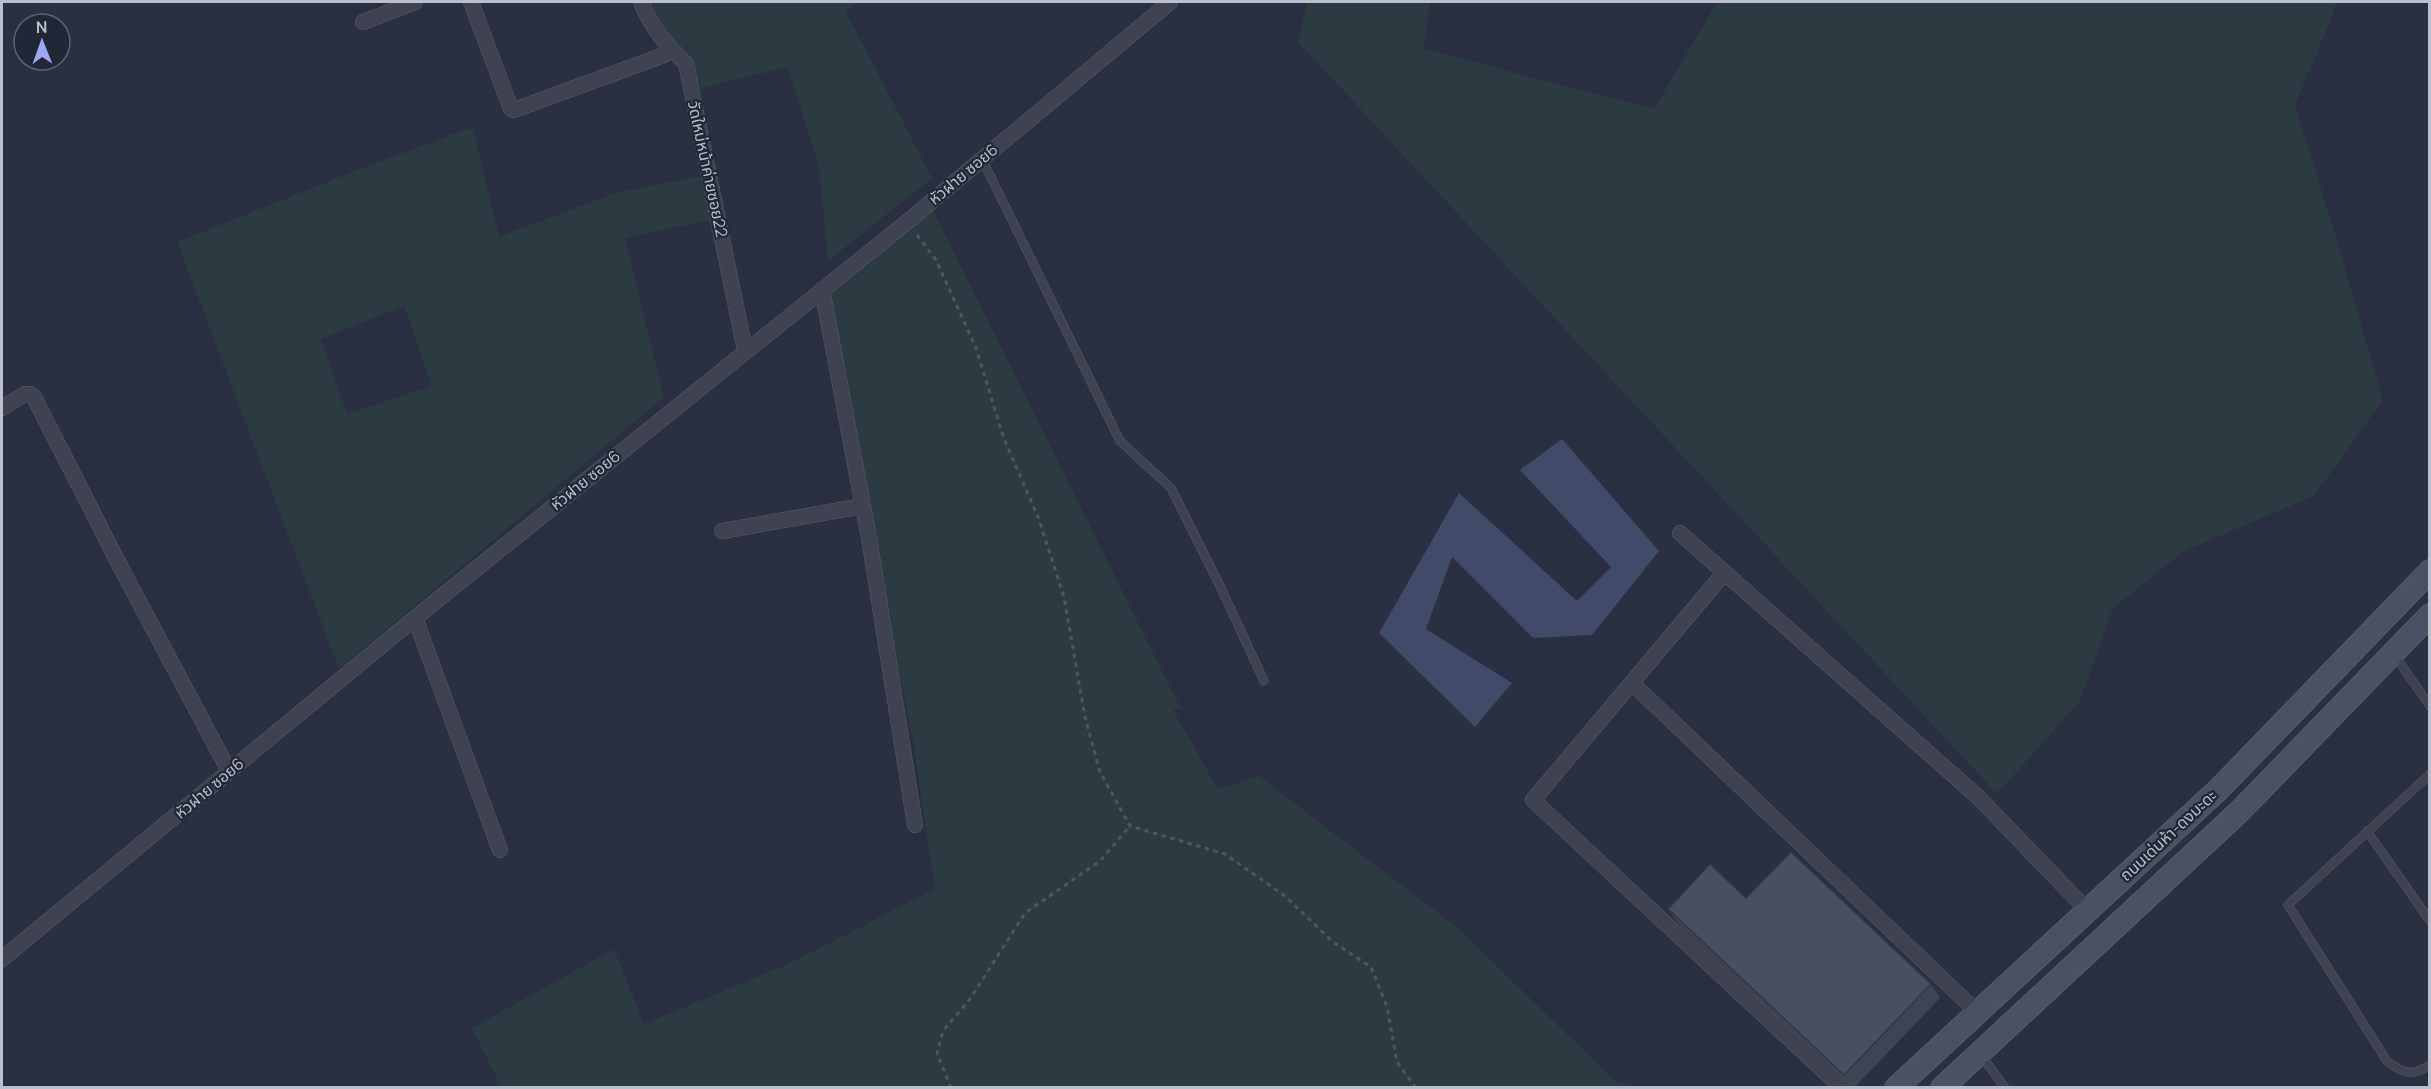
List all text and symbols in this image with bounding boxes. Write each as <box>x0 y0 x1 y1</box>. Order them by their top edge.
north arrow <box>12 12 72 72</box>
text: N <box>36 16 48 38</box>
street label: วัดใหม่หน้าค่ายซอย22 <box>683 99 733 239</box>
street label: หัวฝาย ซอย6 <box>924 138 1002 210</box>
street label: หัวฝาย ซอย6 <box>545 445 625 515</box>
street label: หัวฝาย ซอย6 <box>170 752 248 824</box>
street label: ถนนเด่นห้า-ดงมะดะ <box>2115 784 2221 886</box>

